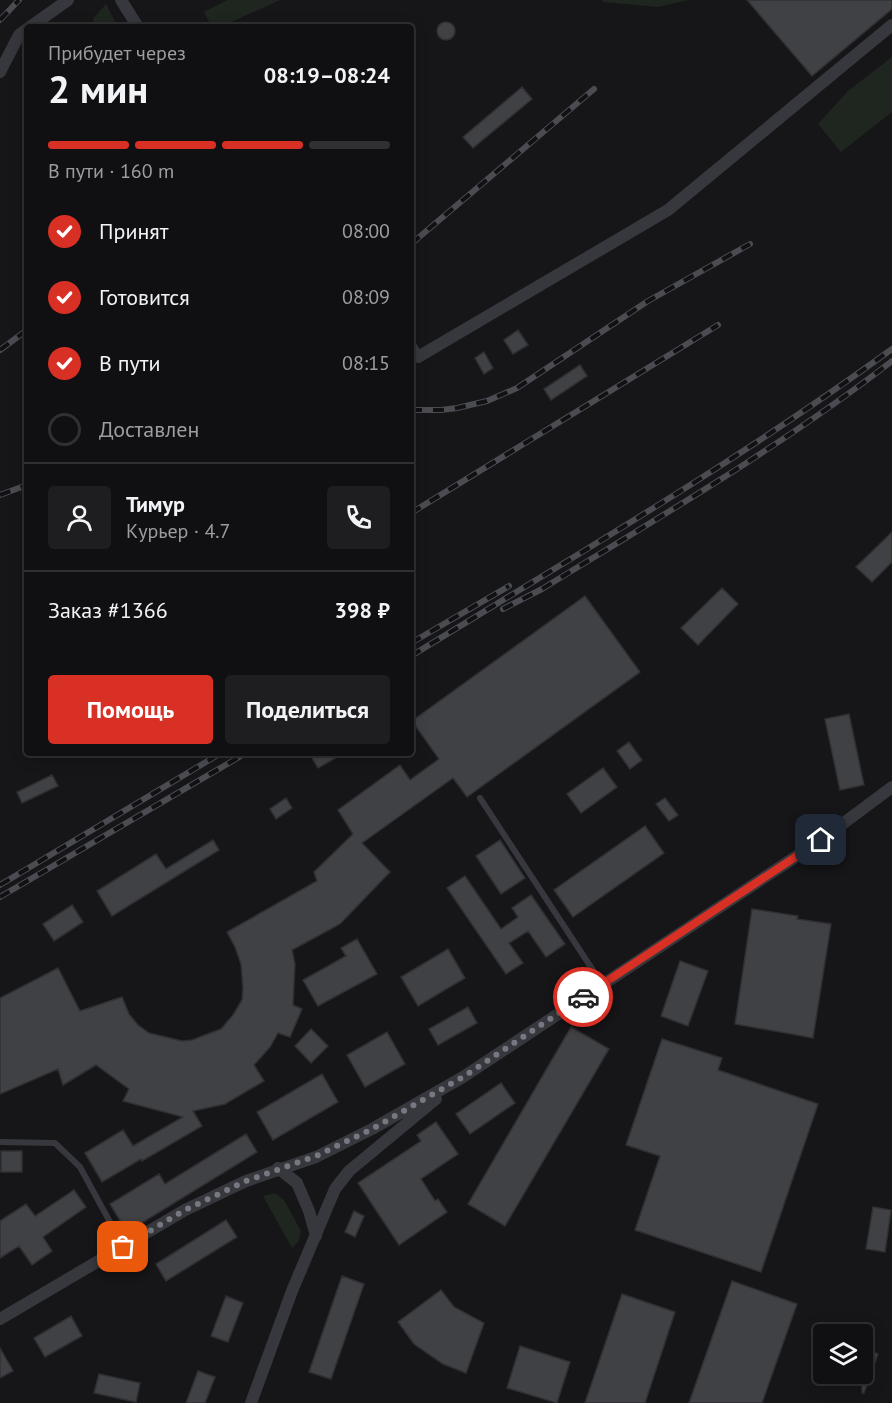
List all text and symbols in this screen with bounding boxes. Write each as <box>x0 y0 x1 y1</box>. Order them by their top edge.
text: Прибудет через <box>48 40 186 66</box>
text: 08:19–08:24 <box>264 61 390 89</box>
text: 2 мин <box>48 63 148 114</box>
text: В пути · 160 m <box>48 158 174 184</box>
icon: check <box>48 215 81 248</box>
text: Принят <box>99 217 169 245</box>
text: 08:00 <box>342 218 390 244</box>
icon: check <box>48 281 81 314</box>
text: Готовится <box>99 283 190 311</box>
text: 08:09 <box>342 284 390 310</box>
icon: check <box>48 347 81 380</box>
text: В пути <box>99 349 161 377</box>
text: 08:15 <box>342 350 390 376</box>
text: Доставлен <box>99 415 199 443</box>
button: person <box>48 486 111 549</box>
button: phone <box>327 486 390 549</box>
text: Тимур <box>126 490 185 518</box>
text: Курьер · 4.7 <box>126 518 230 544</box>
text: Заказ #1366 <box>48 596 168 624</box>
text: 398 ₽ <box>335 596 390 624</box>
button: Помощь <box>48 675 213 744</box>
button: Поделиться <box>225 675 390 744</box>
pin <box>795 814 846 865</box>
icon: home <box>804 823 837 856</box>
courier <box>553 967 613 1027</box>
icon: car <box>567 981 600 1014</box>
pin <box>97 1221 148 1272</box>
icon: bag <box>106 1230 139 1263</box>
map controls <box>813 1324 873 1384</box>
button: layers <box>813 1324 873 1384</box>

